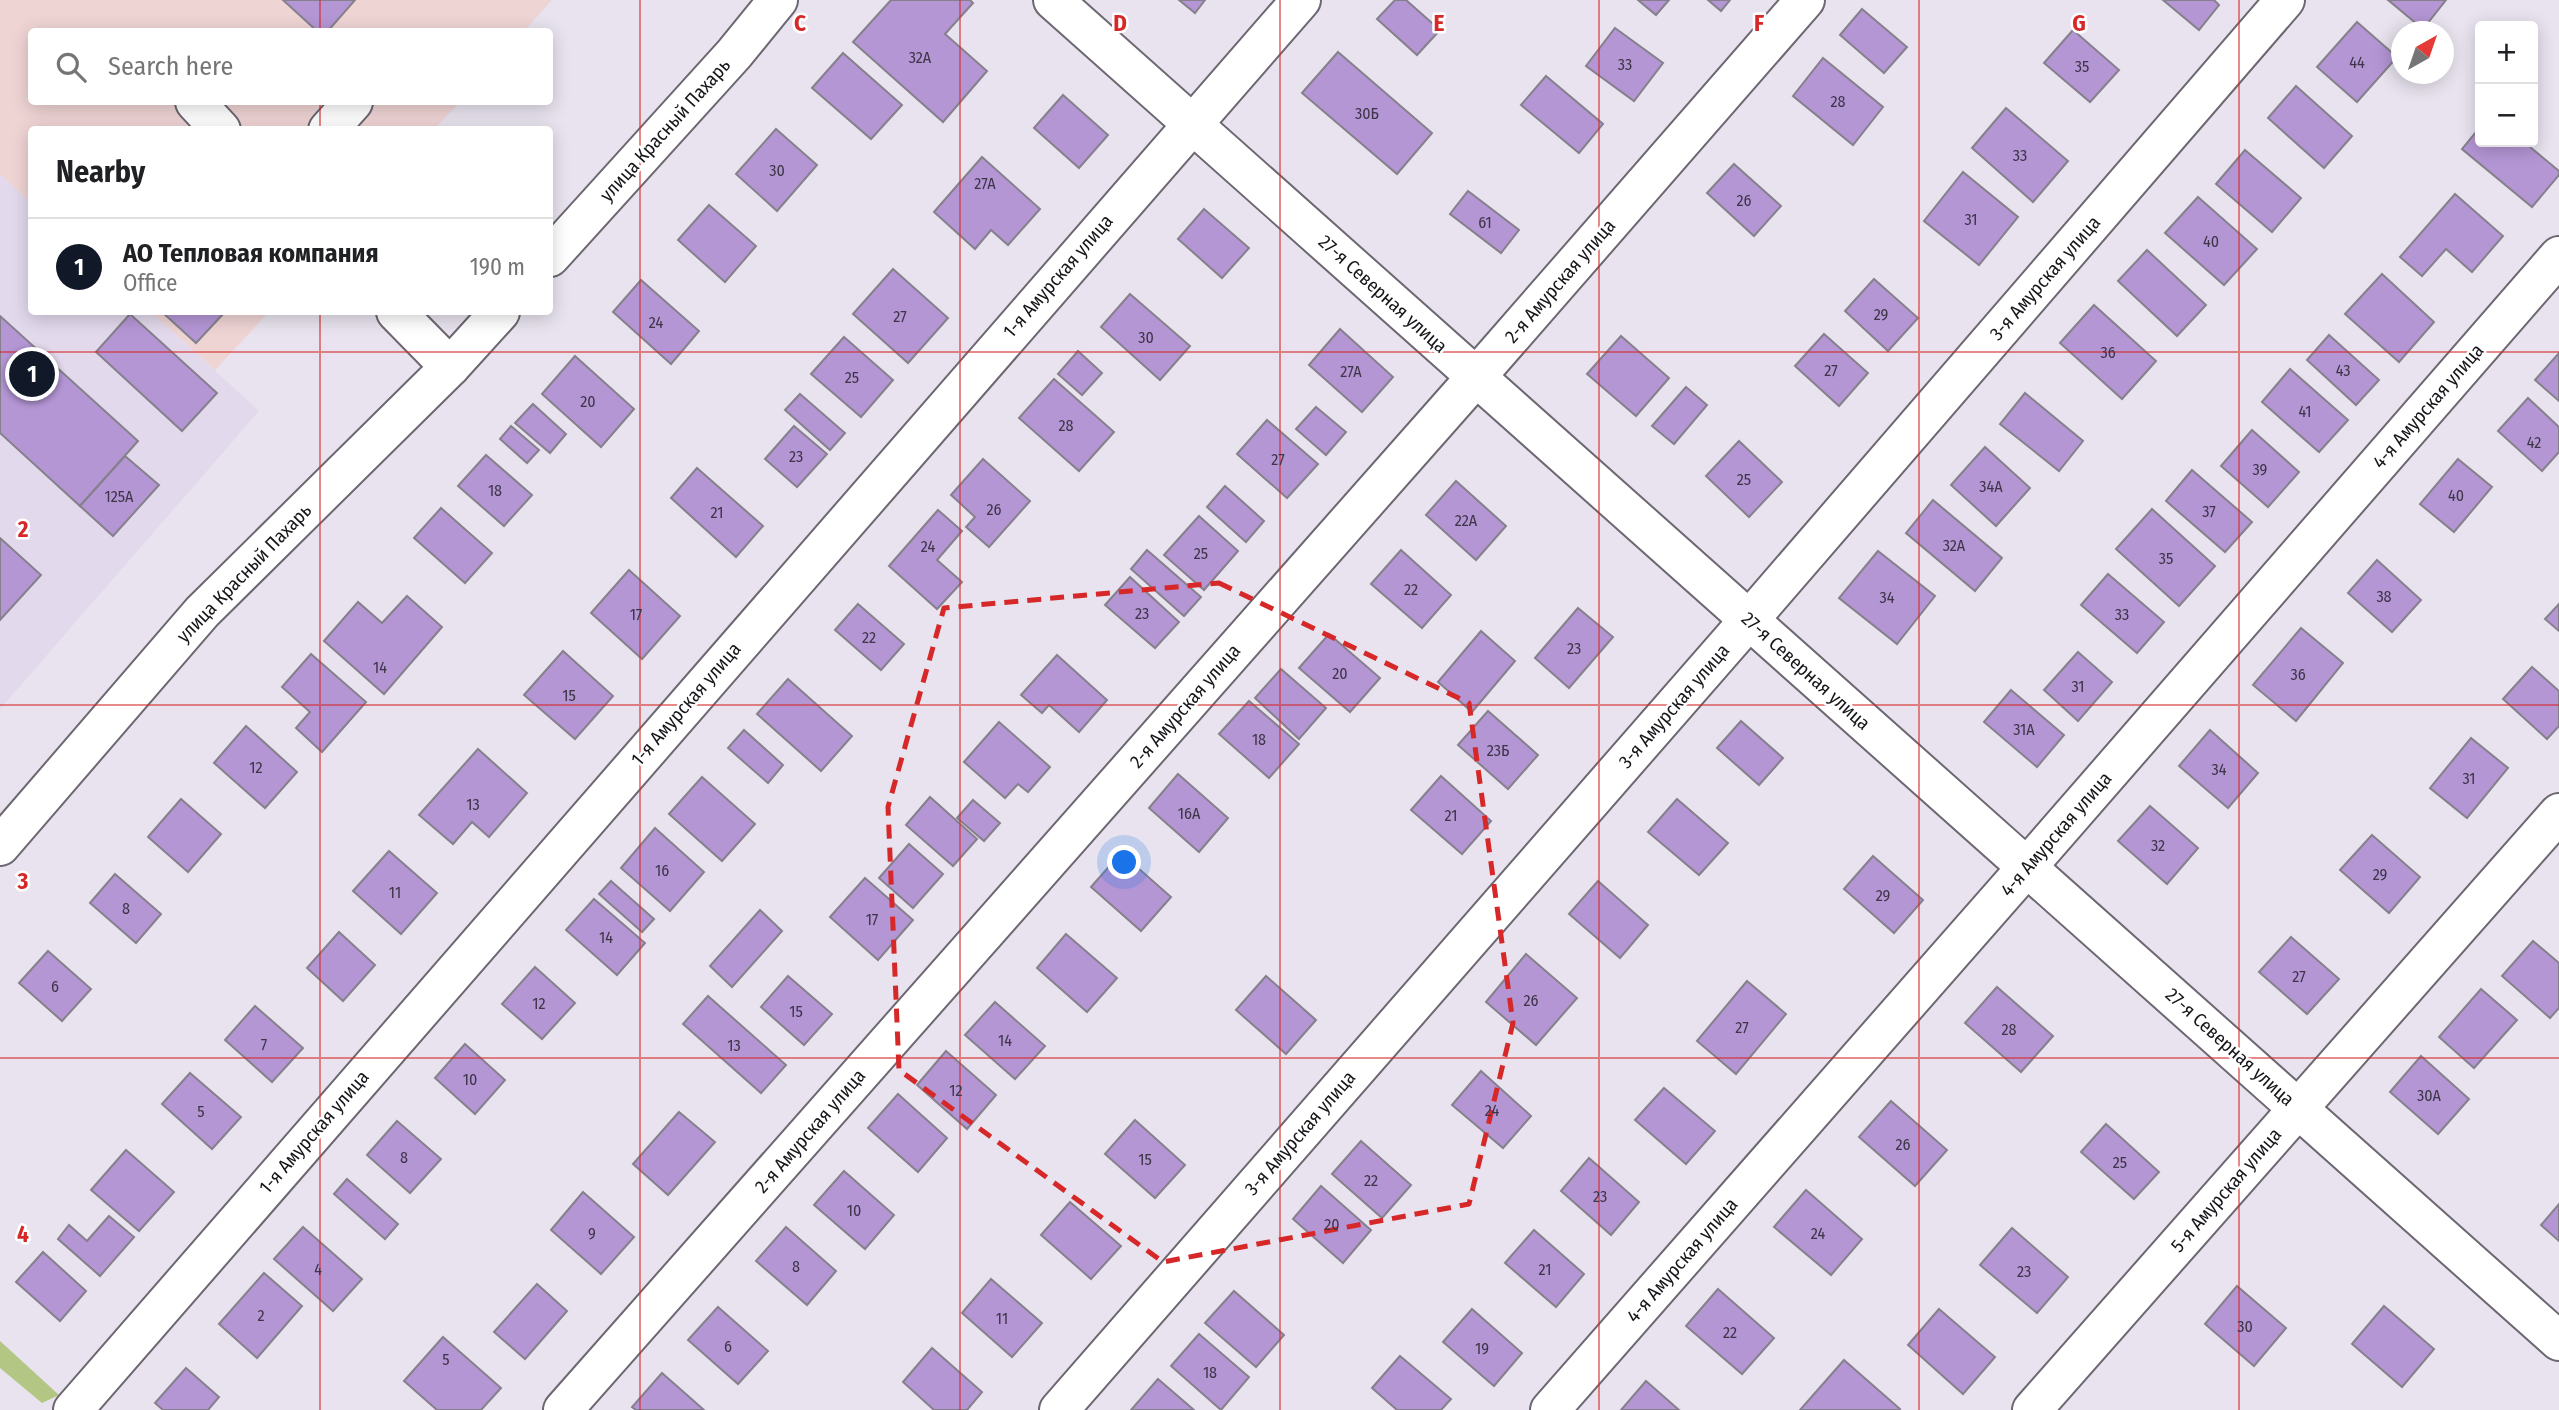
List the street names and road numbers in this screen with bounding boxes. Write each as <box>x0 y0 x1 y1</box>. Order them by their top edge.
street label: улица Красный Пахарь <box>595 54 735 206</box>
street label: 1-я Амурская улица <box>998 210 1118 342</box>
street label: 3-я Амурская улица <box>1985 211 2105 345</box>
street label: 2-я Амурская улица <box>1500 214 1620 348</box>
street label: 27-я Северная улица <box>1314 230 1452 358</box>
street label: 4-я Амурская улица <box>2368 339 2488 473</box>
street label: улица Красный Пахарь <box>172 499 316 647</box>
street label: 27-я Северная улица <box>1737 607 1875 735</box>
street label: 1-я Амурская улица <box>626 638 746 770</box>
street label: 2-я Амурская улица <box>1125 639 1245 773</box>
street label: 3-я Амурская улица <box>1614 639 1734 773</box>
street label: 4-я Амурская улица <box>1996 767 2116 901</box>
street label: 27-я Северная улица <box>2161 983 2299 1111</box>
street label: 2-я Амурская улица <box>750 1064 870 1198</box>
street label: 1-я Амурская улица <box>254 1066 374 1198</box>
street label: 3-я Амурская улица <box>1240 1066 1360 1200</box>
street label: 5-я Амурская улица <box>2166 1123 2286 1257</box>
street label: 4-я Амурская улица <box>1622 1193 1742 1327</box>

